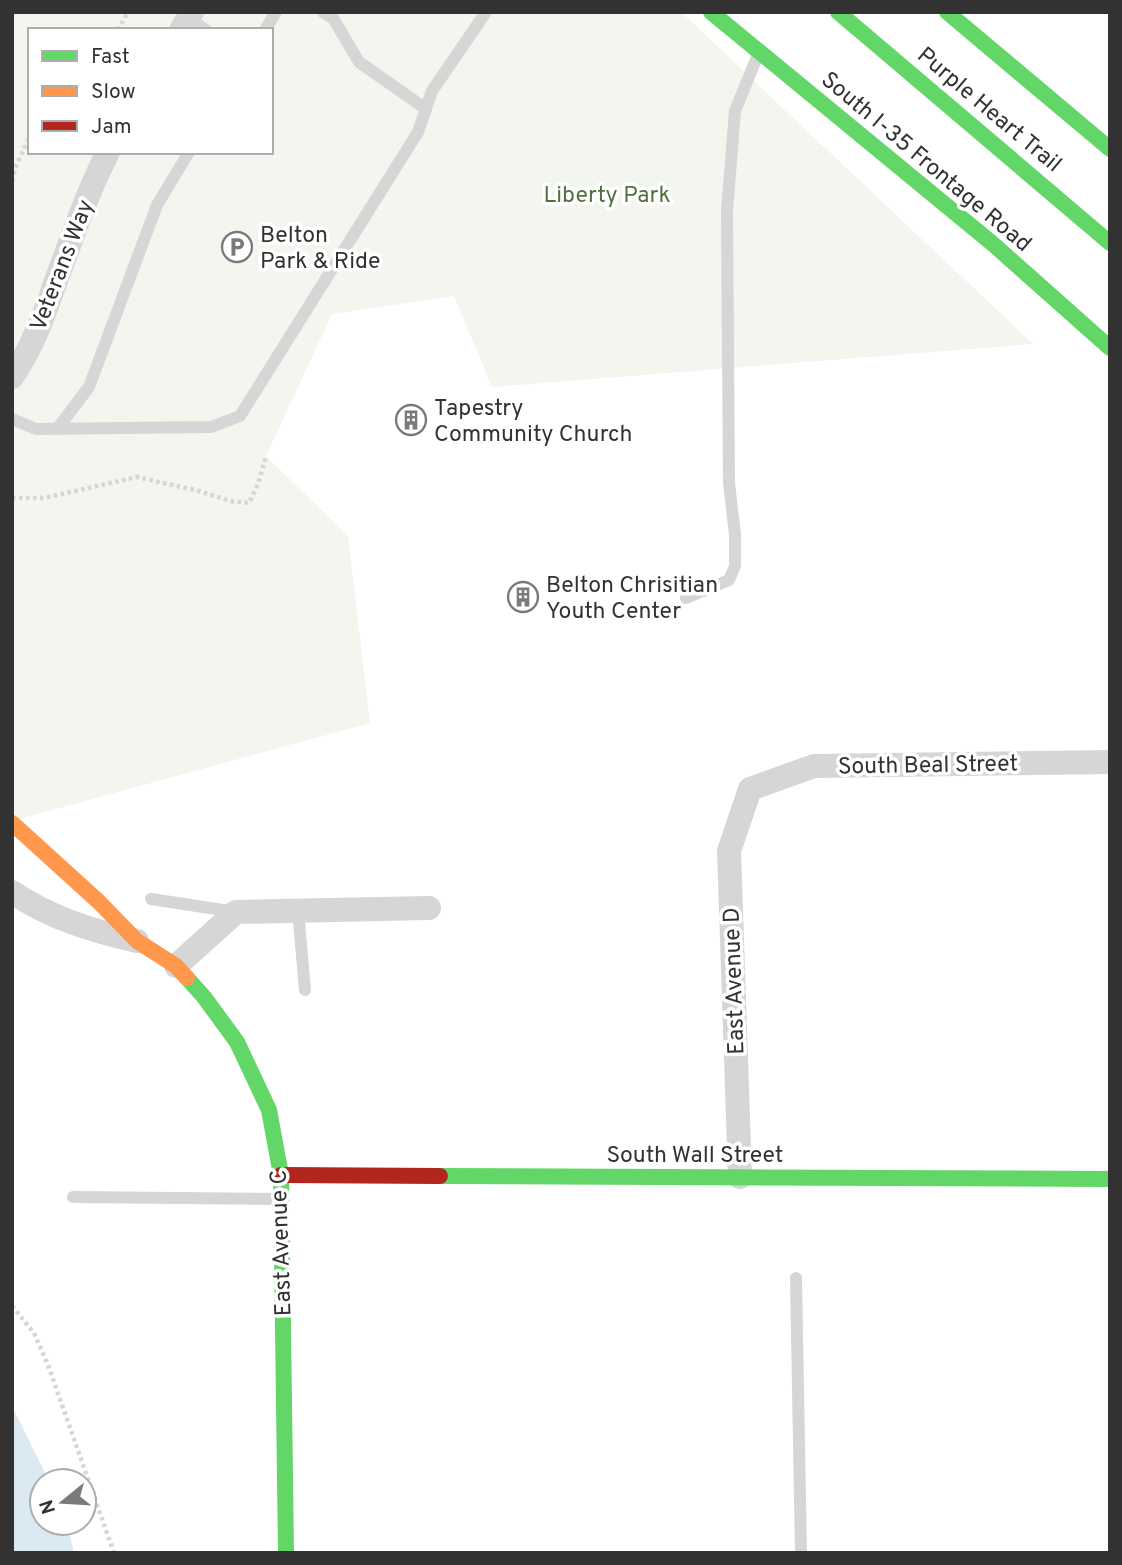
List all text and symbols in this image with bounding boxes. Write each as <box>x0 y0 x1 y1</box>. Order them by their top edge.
legend <box>28 28 273 154</box>
street label: Purple Heart Trail <box>910 42 1067 180</box>
text: Fast <box>91 44 130 71</box>
street label: South I-35 Frontage Road <box>814 66 1036 259</box>
text: Slow <box>91 79 136 106</box>
text: Jam <box>91 114 132 141</box>
park label: Liberty Park <box>543 182 671 211</box>
street label: Veterans Way <box>25 196 102 336</box>
place label: Belton Park & Ride <box>260 222 380 277</box>
parking icon: Belton Park & Ride <box>220 230 254 264</box>
place label: Tapestry Community Church <box>434 395 633 450</box>
building icon: Tapestry Community Church <box>394 403 428 437</box>
place label: Belton Chrisitian Youth Center <box>546 572 718 627</box>
building icon: Belton Chrisitian Youth Center <box>506 580 540 614</box>
street label: South Beal Street <box>838 750 1018 783</box>
street label: East Avenue D <box>718 907 753 1055</box>
street label: South Wall Street <box>607 1142 783 1171</box>
street label: East Avenue C <box>265 1169 300 1317</box>
north arrow <box>28 1467 98 1537</box>
text: N <box>35 1496 62 1517</box>

